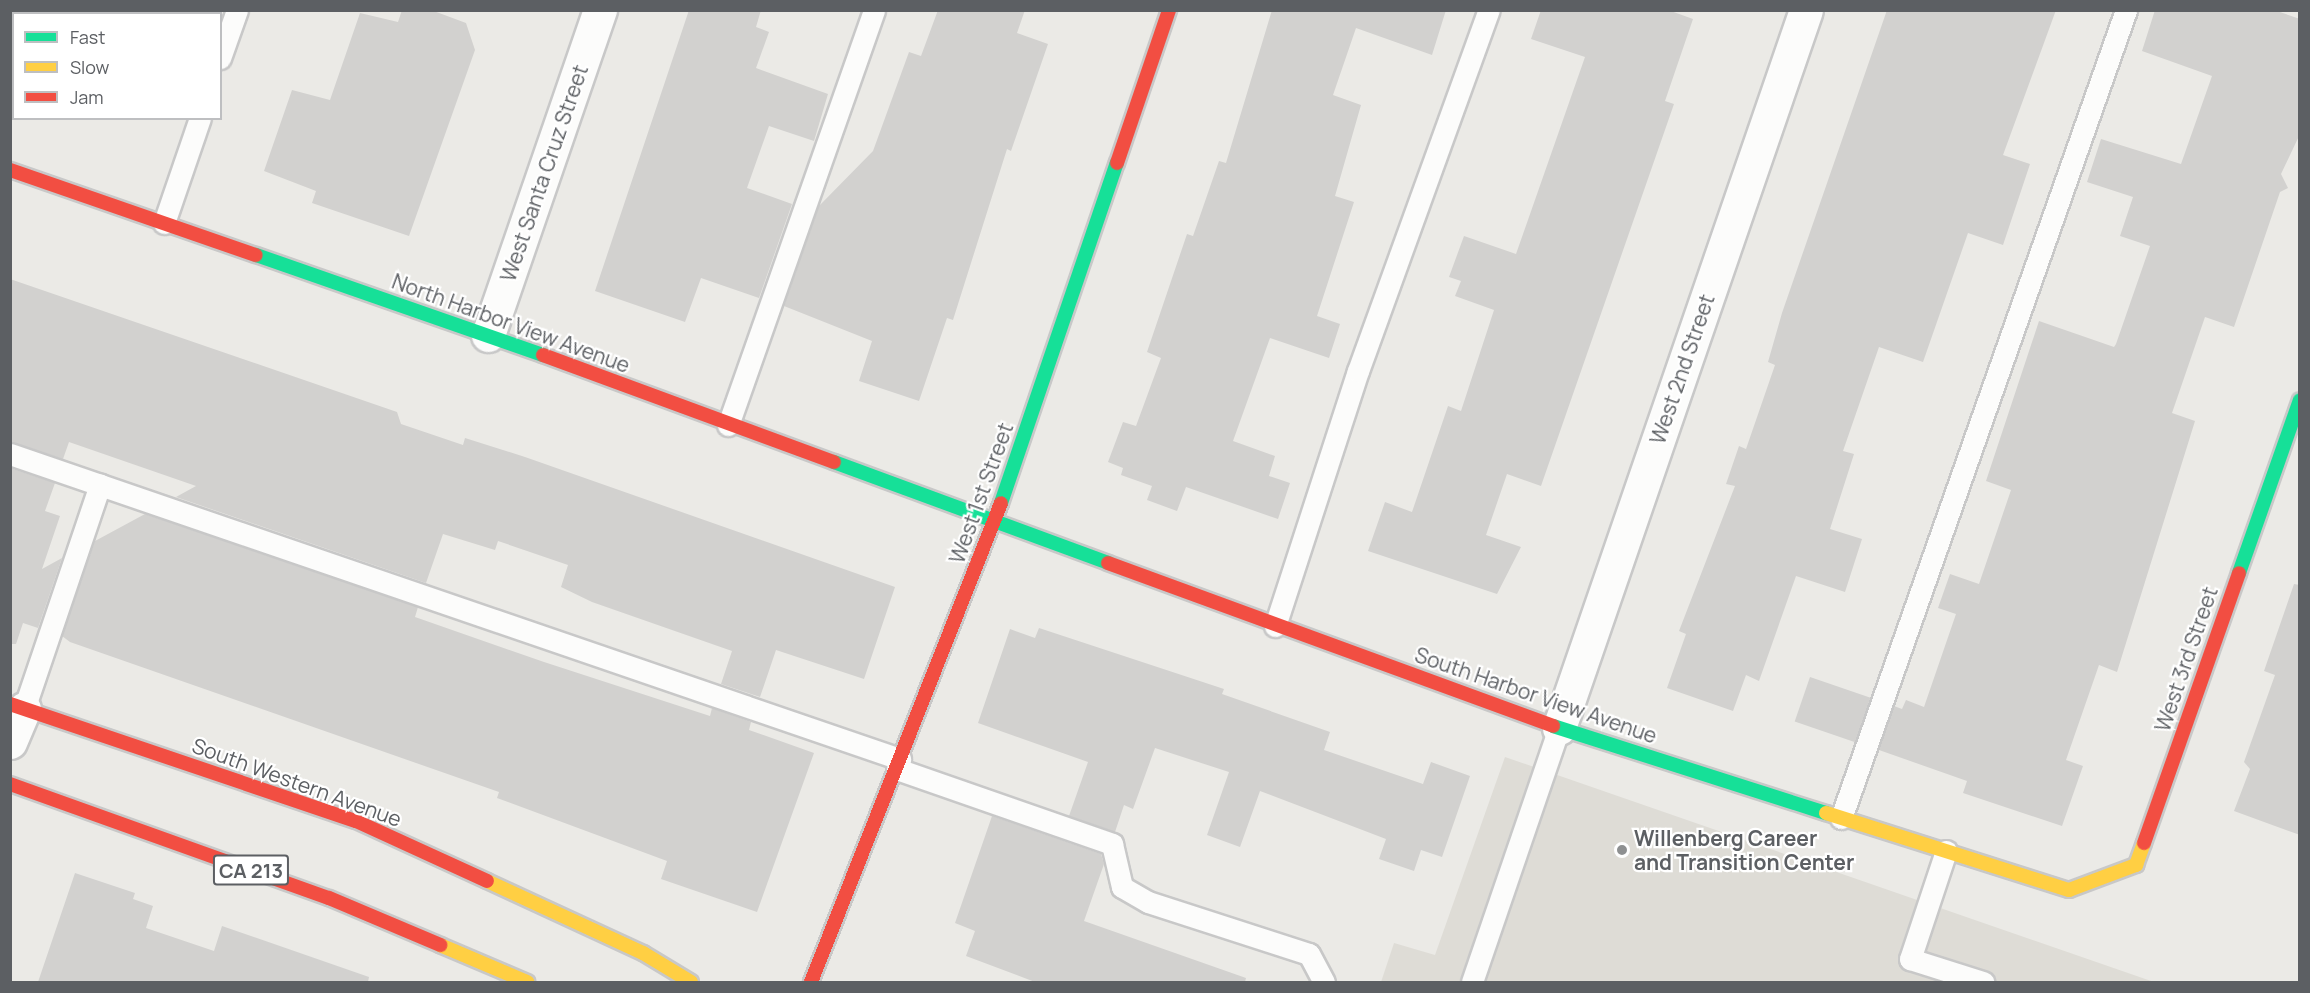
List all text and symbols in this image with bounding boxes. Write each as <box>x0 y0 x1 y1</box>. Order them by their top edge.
legend <box>12 12 222 120</box>
text: Fast <box>70 25 105 49</box>
text: Slow <box>70 55 109 79</box>
street label: West Santa Cruz Street <box>495 61 593 285</box>
text: Jam <box>70 85 104 109</box>
street label: North Harbor View Avenue <box>389 268 633 378</box>
street label: West 2nd Street <box>1645 291 1719 447</box>
street label: West 1st Street <box>944 419 1018 567</box>
street label: West 3rd Street <box>2149 583 2223 735</box>
street label: South Harbor View Avenue <box>1412 642 1660 748</box>
street label: South Western Avenue <box>189 732 405 832</box>
place label: Willenberg Career and Transition Center <box>1634 825 1854 875</box>
marker: Willenberg Career and Transition Center <box>1615 843 1629 857</box>
road number: CA 213 <box>212 853 290 887</box>

